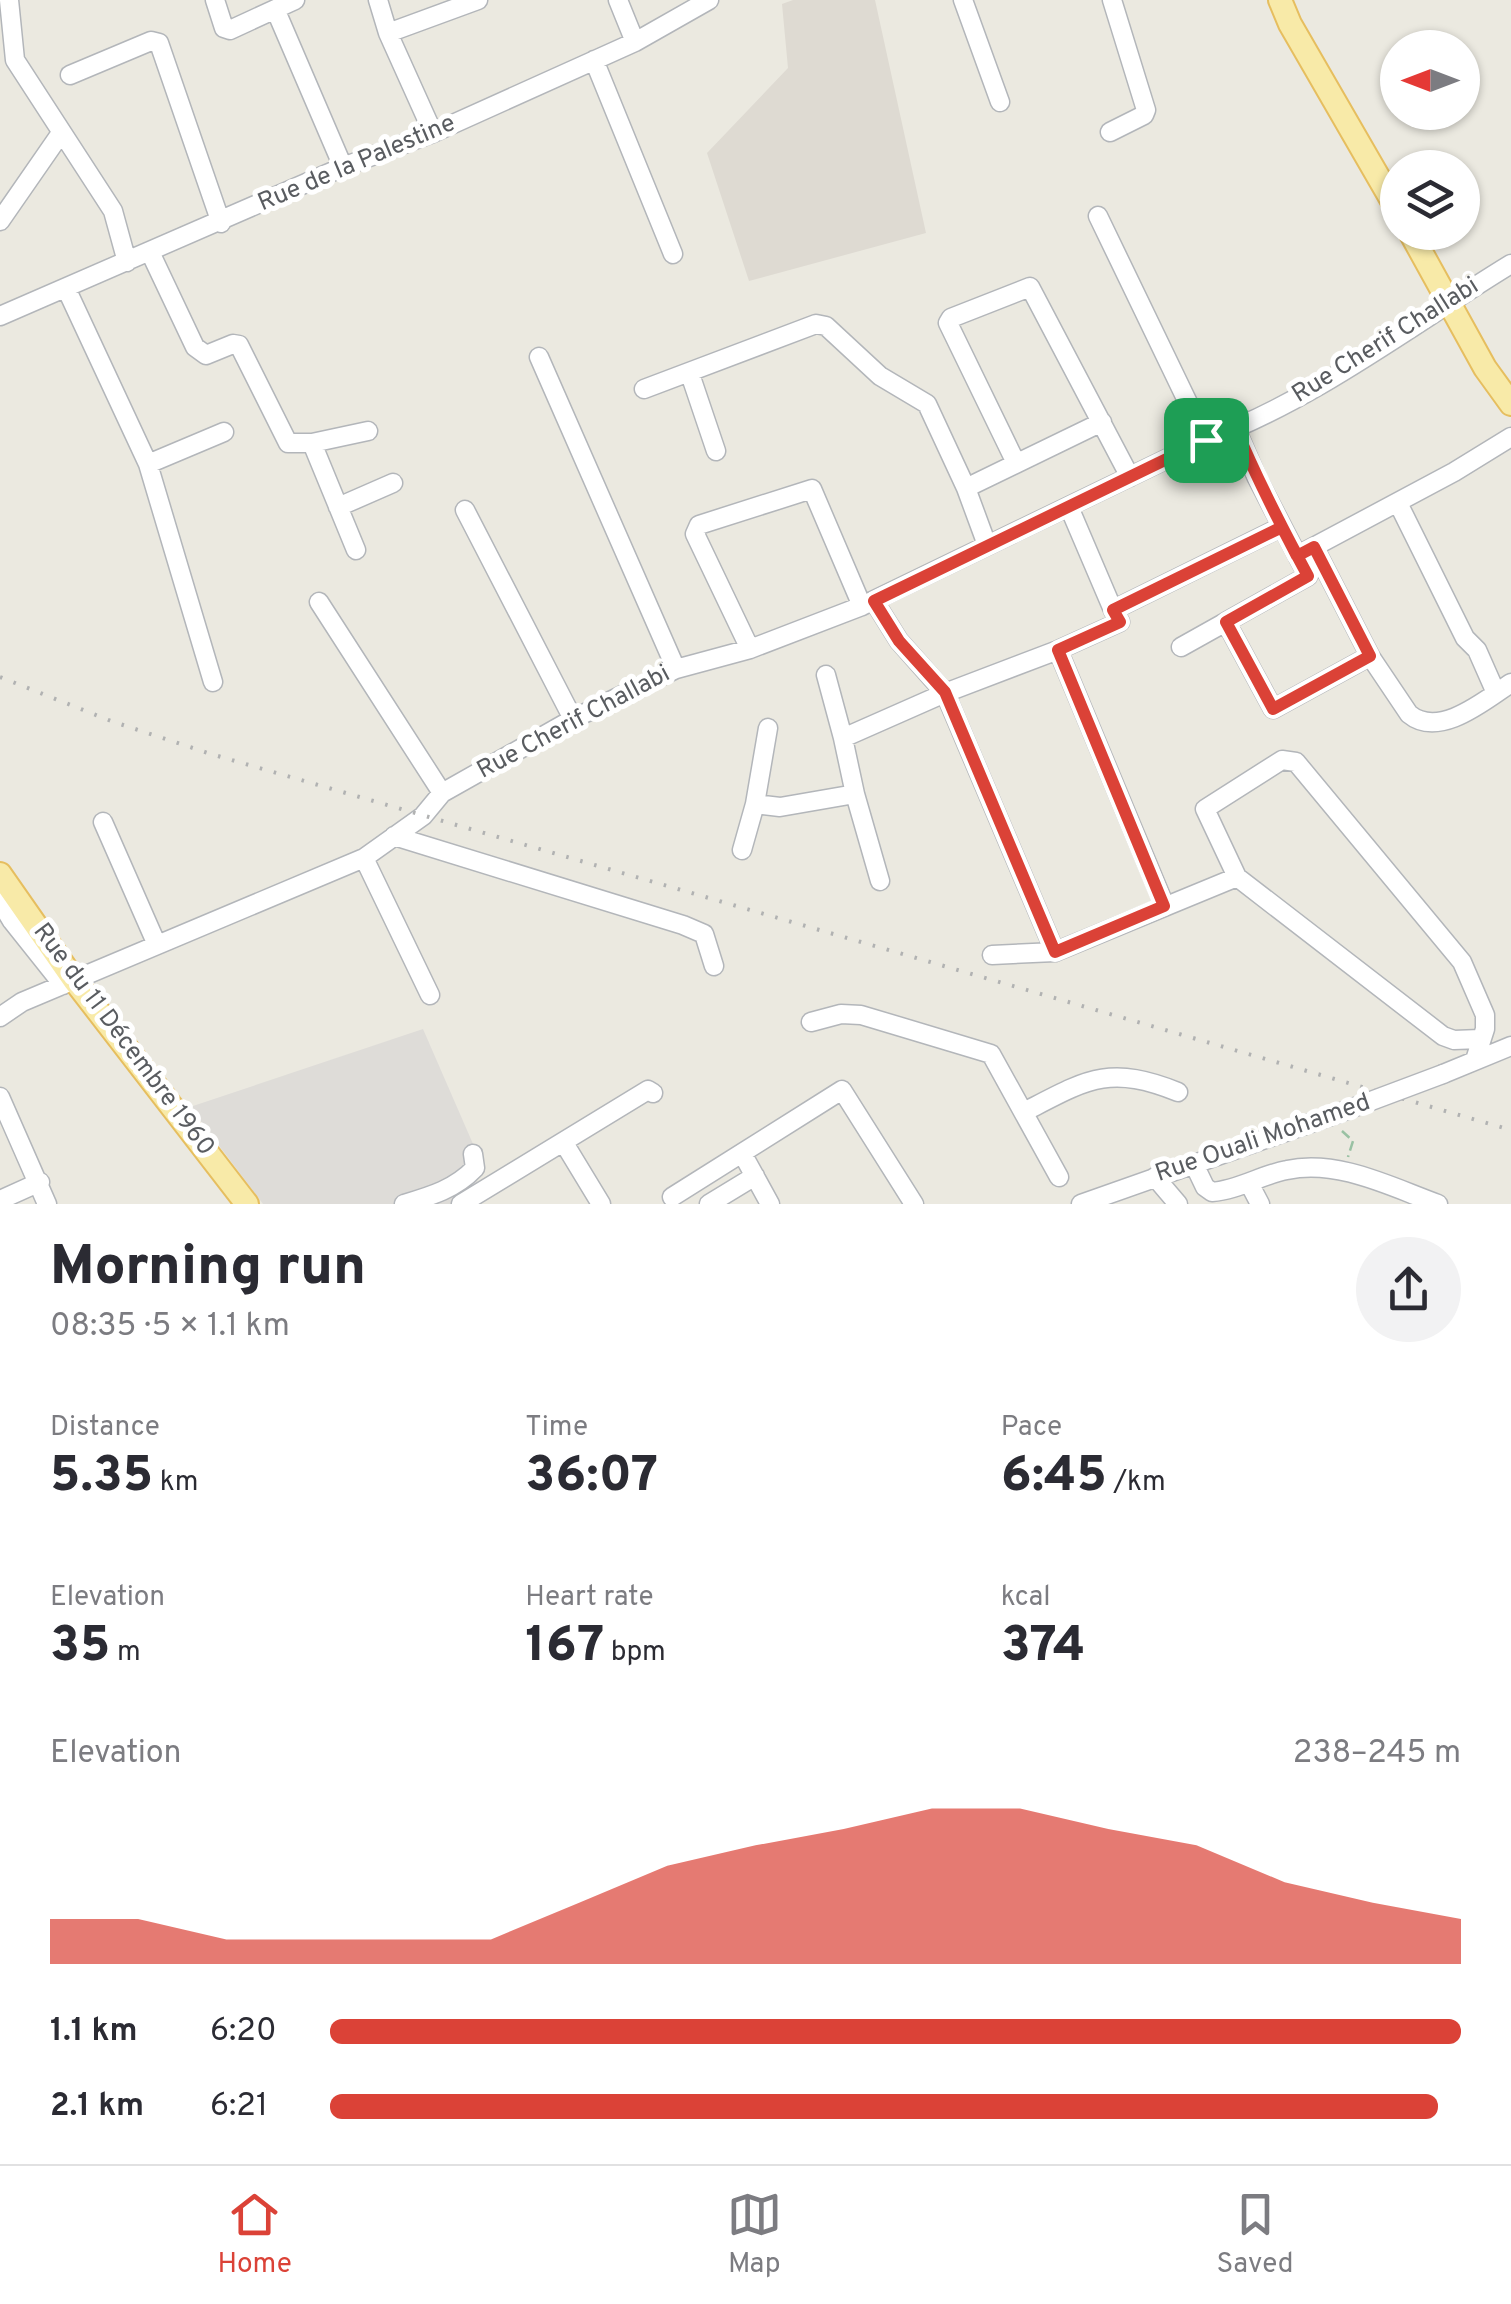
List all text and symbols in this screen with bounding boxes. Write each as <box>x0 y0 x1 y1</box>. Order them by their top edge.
north arrow <box>1380 30 1480 130</box>
map controls <box>1380 30 1480 250</box>
street label: Rue de la Palestine <box>253 108 461 220</box>
button: layers <box>1380 150 1480 250</box>
street label: Rue Cherif Challabi <box>1287 271 1485 411</box>
pin <box>1164 398 1249 483</box>
icon: arrive <box>1179 413 1234 468</box>
street label: Rue Cherif Challabi <box>472 659 676 787</box>
street label: Rue du 11 Décembre 1960 <box>25 917 221 1163</box>
street label: Rue Ouali Mohamed <box>1151 1087 1375 1191</box>
text: Morning run <box>50 1234 366 1304</box>
button: share <box>1356 1237 1461 1342</box>
text: 08:35 · 5 × 1.1 km <box>50 1307 290 1347</box>
text: Distance <box>50 1410 160 1446</box>
text: Time <box>525 1410 588 1446</box>
text: Pace <box>1001 1410 1062 1446</box>
text: 5.35 <box>50 1446 153 1509</box>
text: 36:07 <box>525 1446 658 1509</box>
text: 6:45 <box>1001 1446 1107 1509</box>
text: km <box>153 1465 199 1501</box>
text: /km <box>1107 1465 1166 1501</box>
text: Elevation <box>50 1580 165 1616</box>
text: Heart rate <box>525 1580 653 1616</box>
text: kcal <box>1001 1580 1050 1616</box>
text: 35 <box>50 1616 110 1679</box>
text: 167 <box>525 1616 604 1679</box>
text: 374 <box>1001 1616 1085 1679</box>
text: m <box>110 1635 141 1671</box>
text: bpm <box>604 1635 666 1671</box>
text: Elevation <box>50 1734 182 1774</box>
text: 238–245 m <box>1293 1734 1461 1774</box>
text: 1.1 km <box>50 2012 138 2052</box>
text: 6:20 <box>210 2012 276 2052</box>
text: 2.1 km <box>50 2087 144 2127</box>
text: 6:21 <box>210 2087 268 2127</box>
tab: Home <box>217 2187 292 2283</box>
tab: Map <box>727 2187 782 2283</box>
tab: Saved <box>1217 2187 1294 2283</box>

